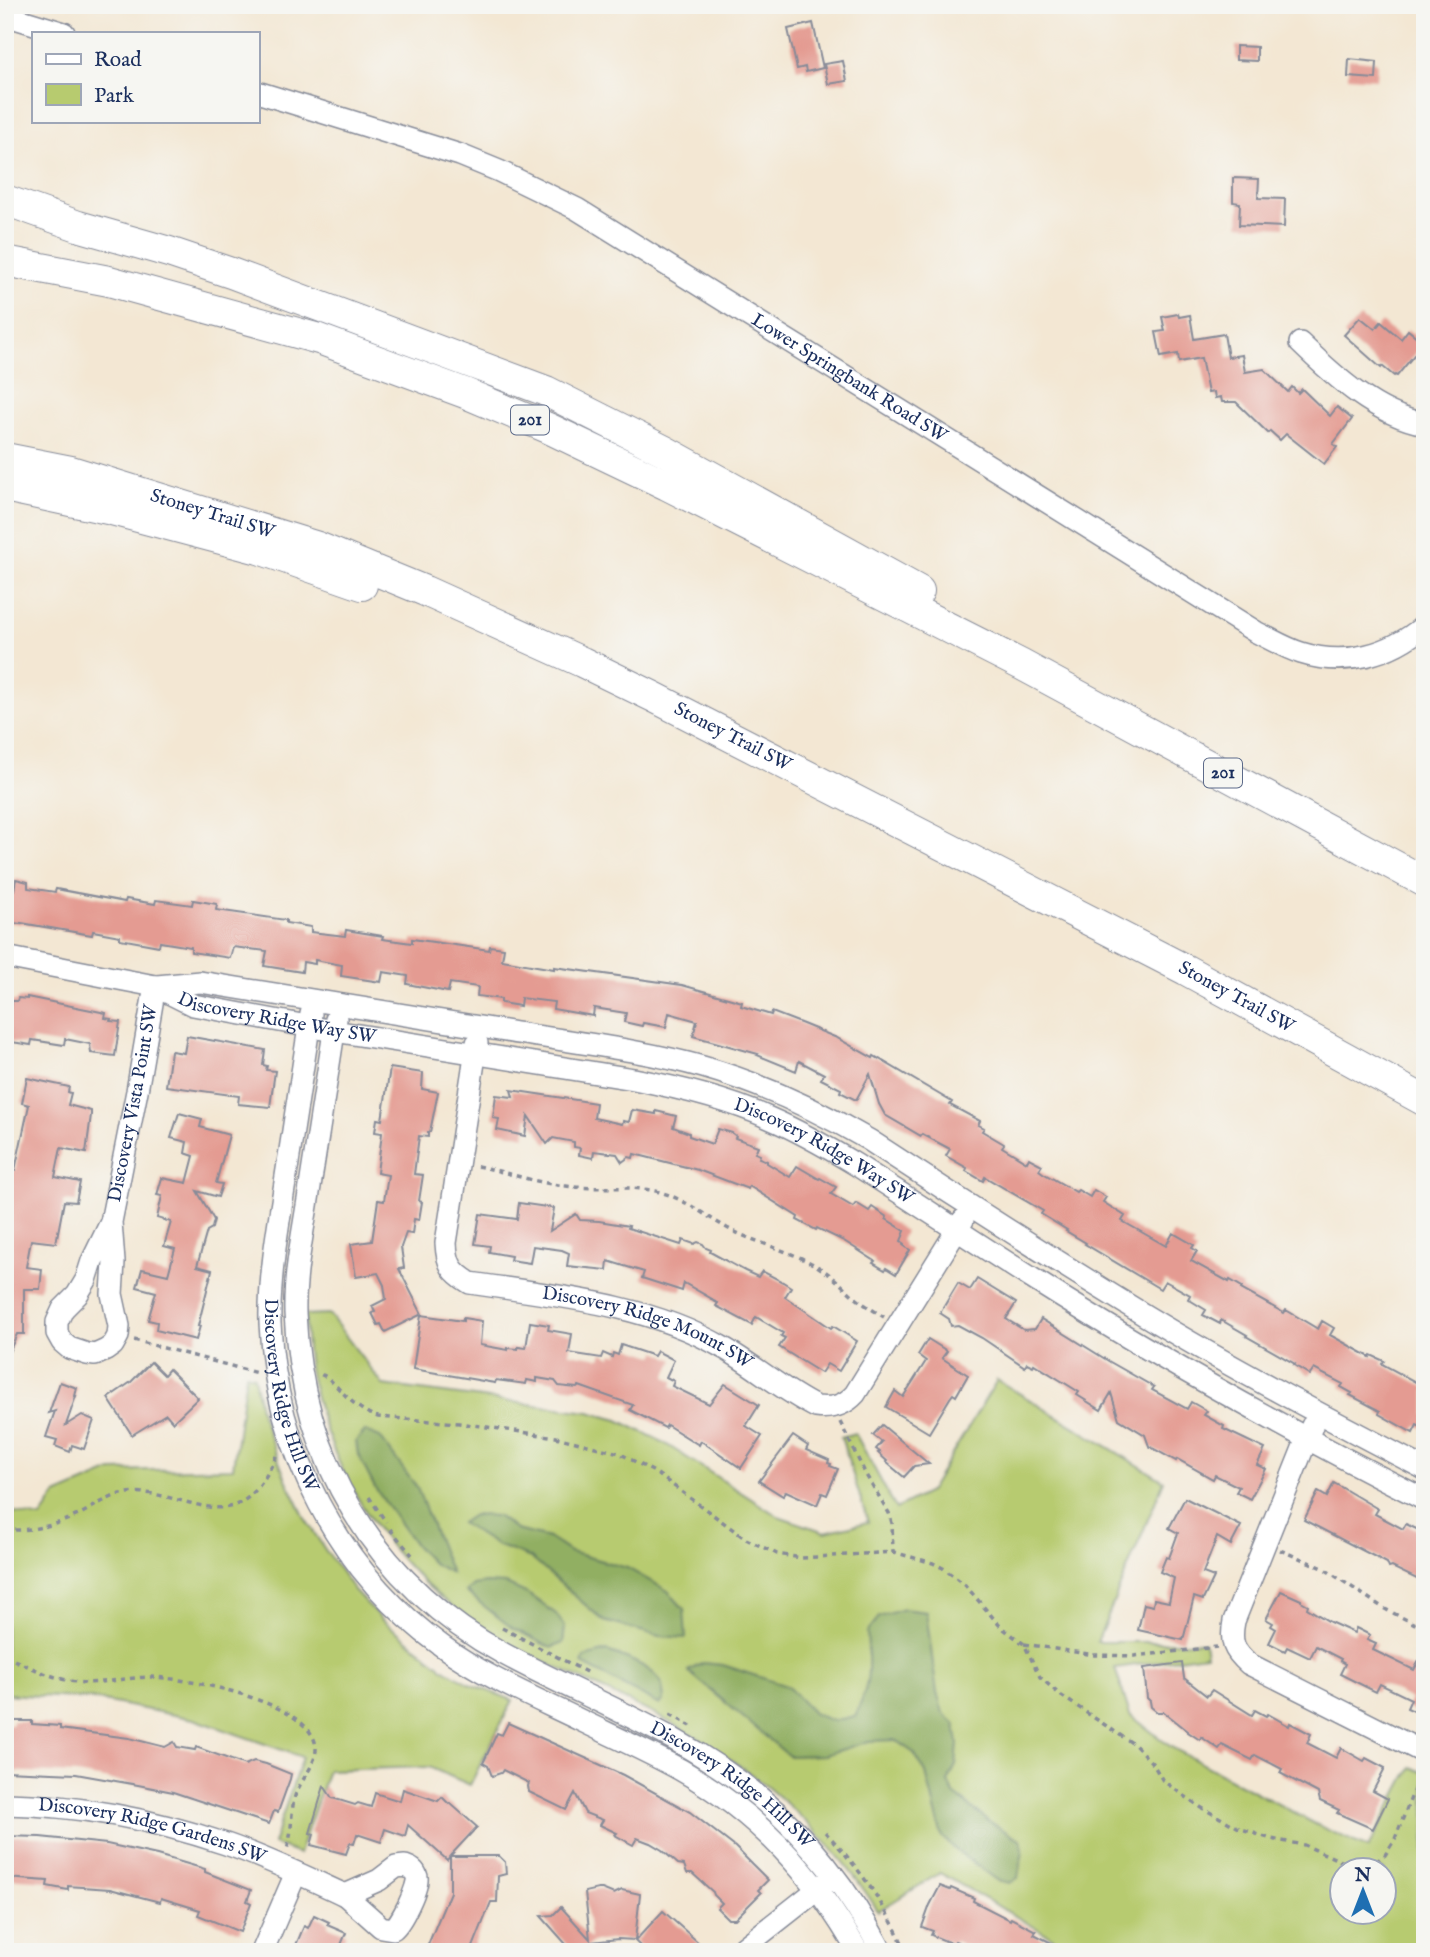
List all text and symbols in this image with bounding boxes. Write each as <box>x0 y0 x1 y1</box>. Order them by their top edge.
legend <box>32 32 259 122</box>
text: Road <box>94 47 142 74</box>
text: Park <box>94 83 135 110</box>
street label: Lower Springbank Road SW <box>747 308 952 449</box>
road number: 201 <box>511 406 549 434</box>
street label: Stoney Trail SW <box>147 484 278 545</box>
street label: Stoney Trail SW <box>670 697 796 778</box>
road number: 201 <box>1204 758 1242 788</box>
street label: Stoney Trail SW <box>1174 956 1299 1039</box>
street label: Discovery Ridge Way SW <box>173 987 379 1050</box>
street label: Discovery Vista Point SW <box>103 1002 164 1204</box>
street label: Discovery Ridge Way SW <box>730 1093 919 1211</box>
street label: Discovery Ridge Mount SW <box>541 1282 758 1375</box>
street label: Discovery Ridge Hill SW <box>258 1298 324 1497</box>
street label: Discovery Ridge Hill SW <box>645 1717 819 1855</box>
street label: Discovery Ridge Gardens SW <box>37 1793 270 1870</box>
north arrow <box>1328 1856 1398 1926</box>
text: N <box>1354 1864 1372 1888</box>

